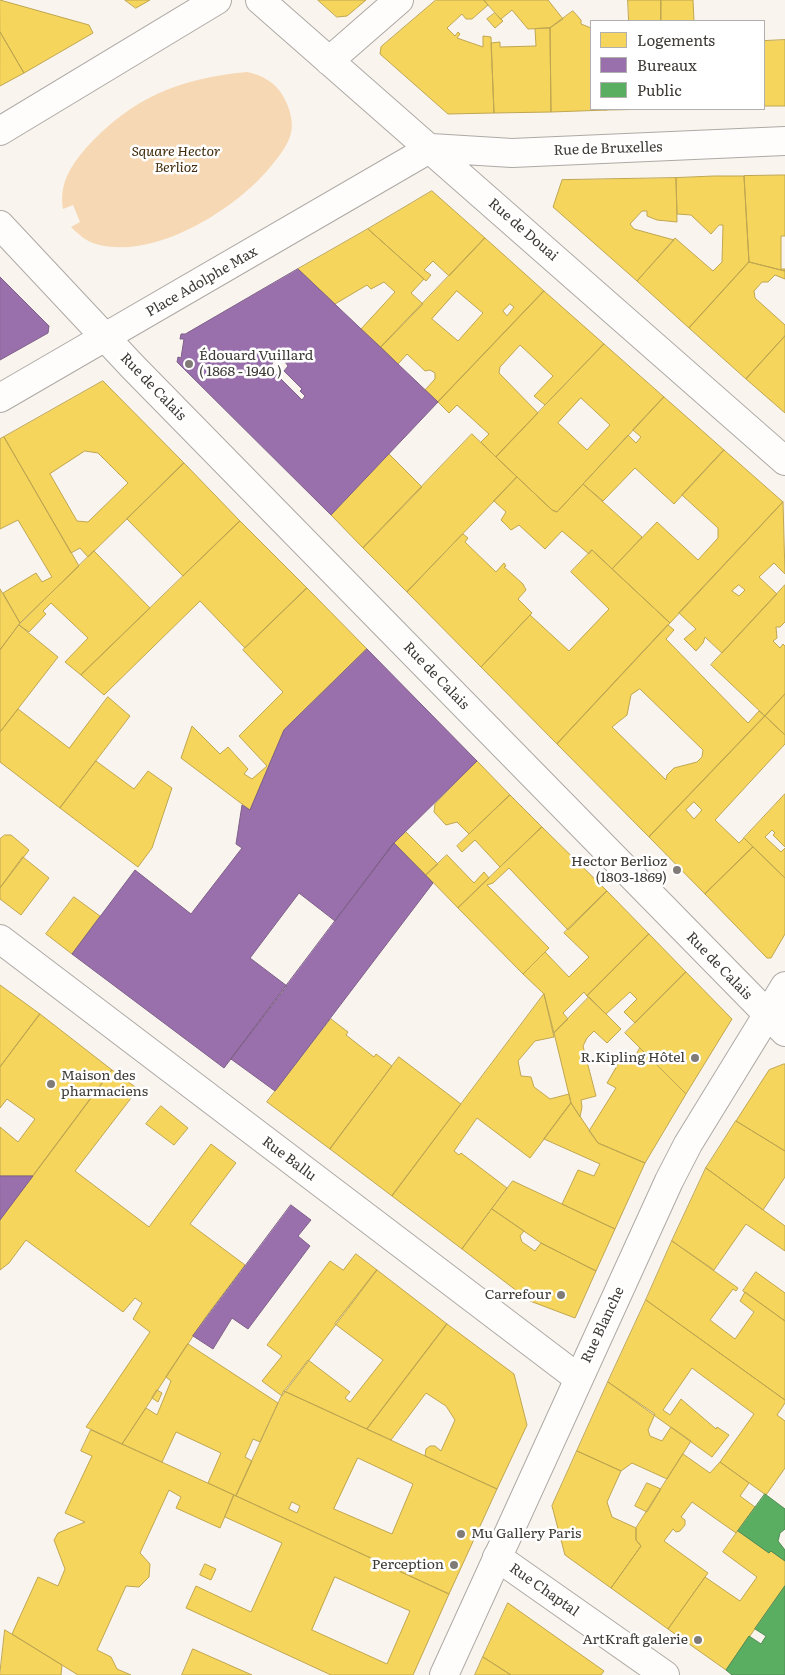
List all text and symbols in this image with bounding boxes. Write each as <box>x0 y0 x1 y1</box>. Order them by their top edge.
legend <box>590 20 765 110</box>
text: Logements <box>637 28 715 51</box>
text: Bureaux <box>637 53 697 76</box>
text: Public <box>637 78 682 101</box>
street label: Rue de Bruxelles <box>553 139 663 159</box>
park label: Square Hector Berlioz <box>132 144 220 176</box>
street label: Rue de Douai <box>485 195 561 265</box>
street label: Place Adolphe Max <box>143 243 261 321</box>
place label: Édouard Vuillard ( 1868 - 1940 ) <box>199 348 313 381</box>
street label: Rue de Calais <box>117 350 189 424</box>
marker: Édouard Vuillard ( 1868 - 1940 ) <box>183 358 195 370</box>
street label: Rue de Calais <box>400 639 472 713</box>
place label: Hector Berlioz (1803-1869) <box>571 854 667 886</box>
marker: Hector Berlioz (1803-1869) <box>671 864 683 876</box>
street label: Rue de Calais <box>683 929 755 1003</box>
place label: R.Kipling Hôtel <box>580 1050 685 1066</box>
marker: R.Kipling Hôtel <box>689 1052 701 1064</box>
place label: Maison des pharmaciens <box>61 1068 148 1100</box>
marker: Maison des pharmaciens <box>45 1078 57 1090</box>
street label: Rue Ballu <box>259 1133 319 1185</box>
street label: Rue Blanche <box>578 1284 628 1366</box>
place label: Carrefour <box>485 1287 551 1303</box>
marker: Carrefour <box>555 1289 567 1301</box>
place label: Mu Gallery Paris <box>471 1526 581 1542</box>
marker: Mu Gallery Paris <box>455 1528 467 1540</box>
place label: Perception <box>372 1557 444 1573</box>
marker: Perception <box>448 1559 460 1571</box>
street label: Rue Chaptal <box>506 1560 582 1620</box>
place label: ArtKraft galerie <box>582 1632 688 1648</box>
marker: ArtKraft galerie <box>692 1634 704 1646</box>

